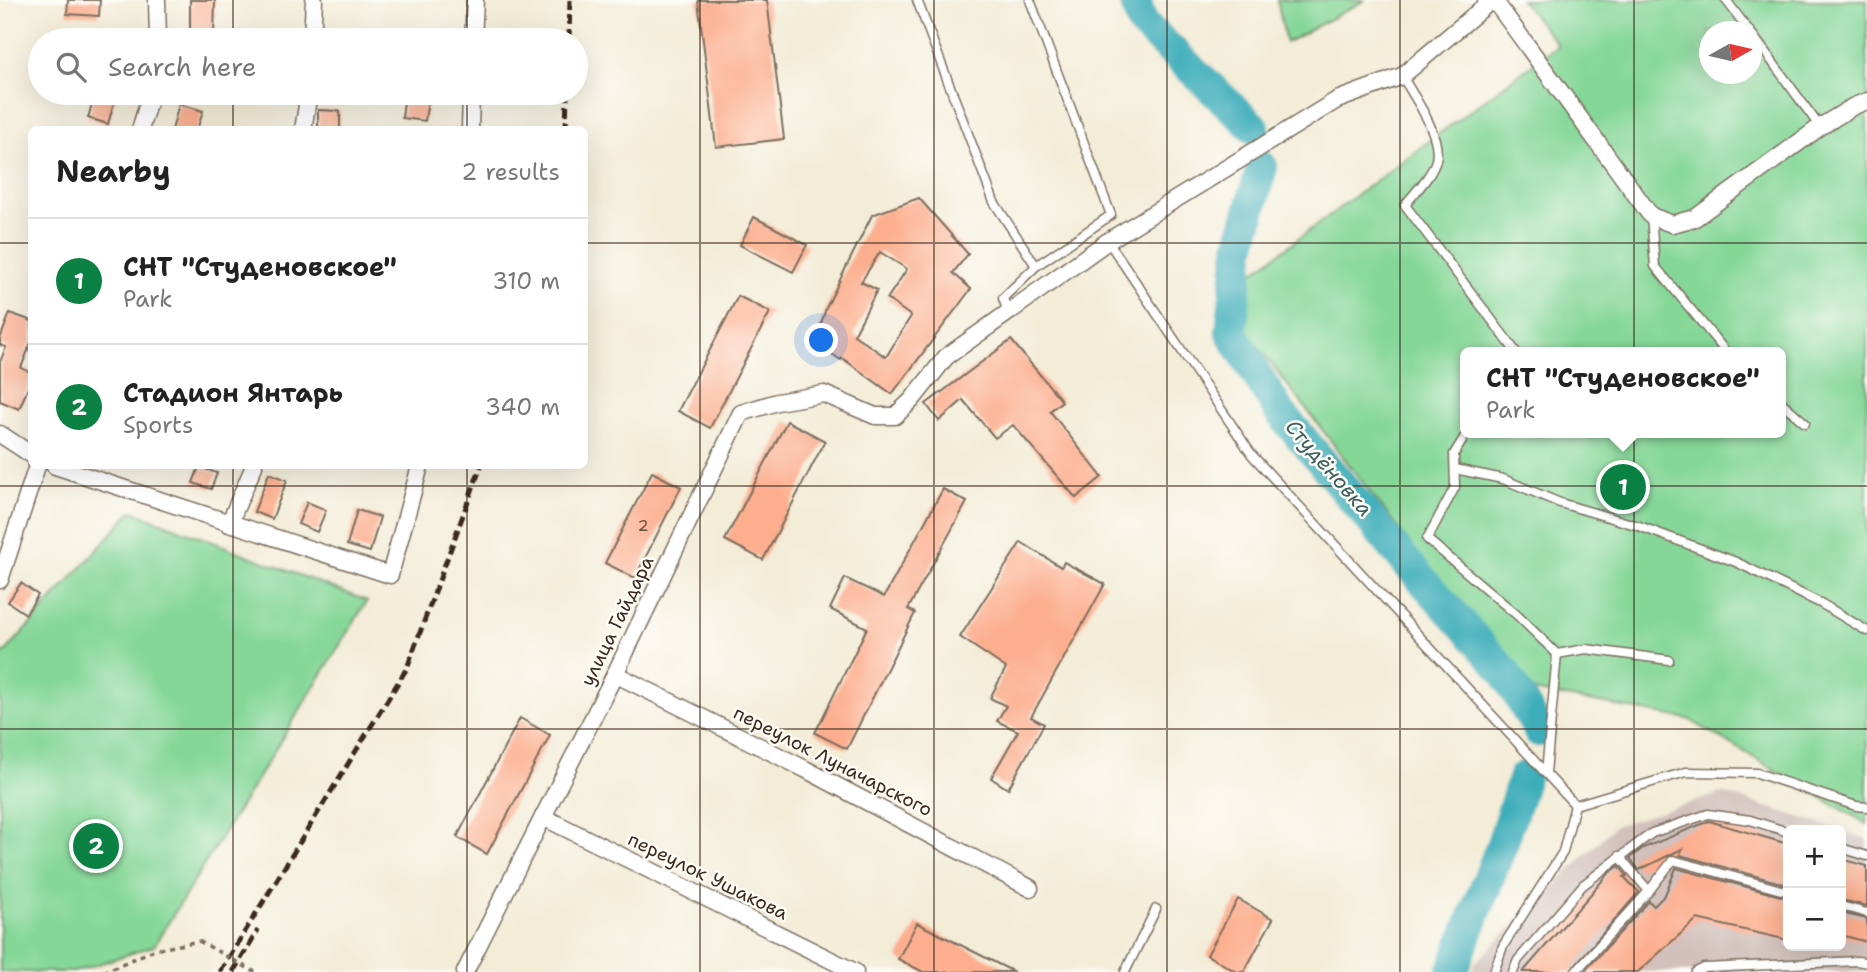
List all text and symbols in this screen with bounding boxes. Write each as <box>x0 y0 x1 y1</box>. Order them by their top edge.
north arrow <box>1699 21 1762 84</box>
search box <box>28 28 588 105</box>
icon: search <box>52 48 90 86</box>
text: Search here <box>108 49 257 84</box>
text: Nearby <box>56 151 171 192</box>
text: 2 results <box>461 157 560 187</box>
text: СНТ "Студеновское" <box>123 249 397 284</box>
text: 1 <box>74 266 84 296</box>
text: 310 m <box>492 266 560 296</box>
text: Park <box>123 284 172 314</box>
your location <box>804 323 838 357</box>
popup <box>1460 347 1786 438</box>
text: СНТ "Студеновское" <box>1486 360 1760 395</box>
text: Стадион Янтарь <box>123 375 343 410</box>
text: 2 <box>71 392 87 422</box>
text: 340 m <box>485 392 560 422</box>
text: Park <box>1486 395 1535 425</box>
text: Sports <box>123 410 194 440</box>
water label: Студёновка <box>1279 413 1379 523</box>
pin: 1 <box>1600 461 1646 513</box>
house number: 2 <box>637 515 649 536</box>
street label: улица Гайдара <box>575 552 659 690</box>
street label: переулок Луначарского <box>729 700 937 822</box>
pin: 2 <box>73 820 119 872</box>
map controls <box>1783 825 1846 951</box>
button: + <box>1783 825 1846 888</box>
street label: переулок Ушакова <box>624 826 792 926</box>
button: − <box>1783 888 1846 951</box>

